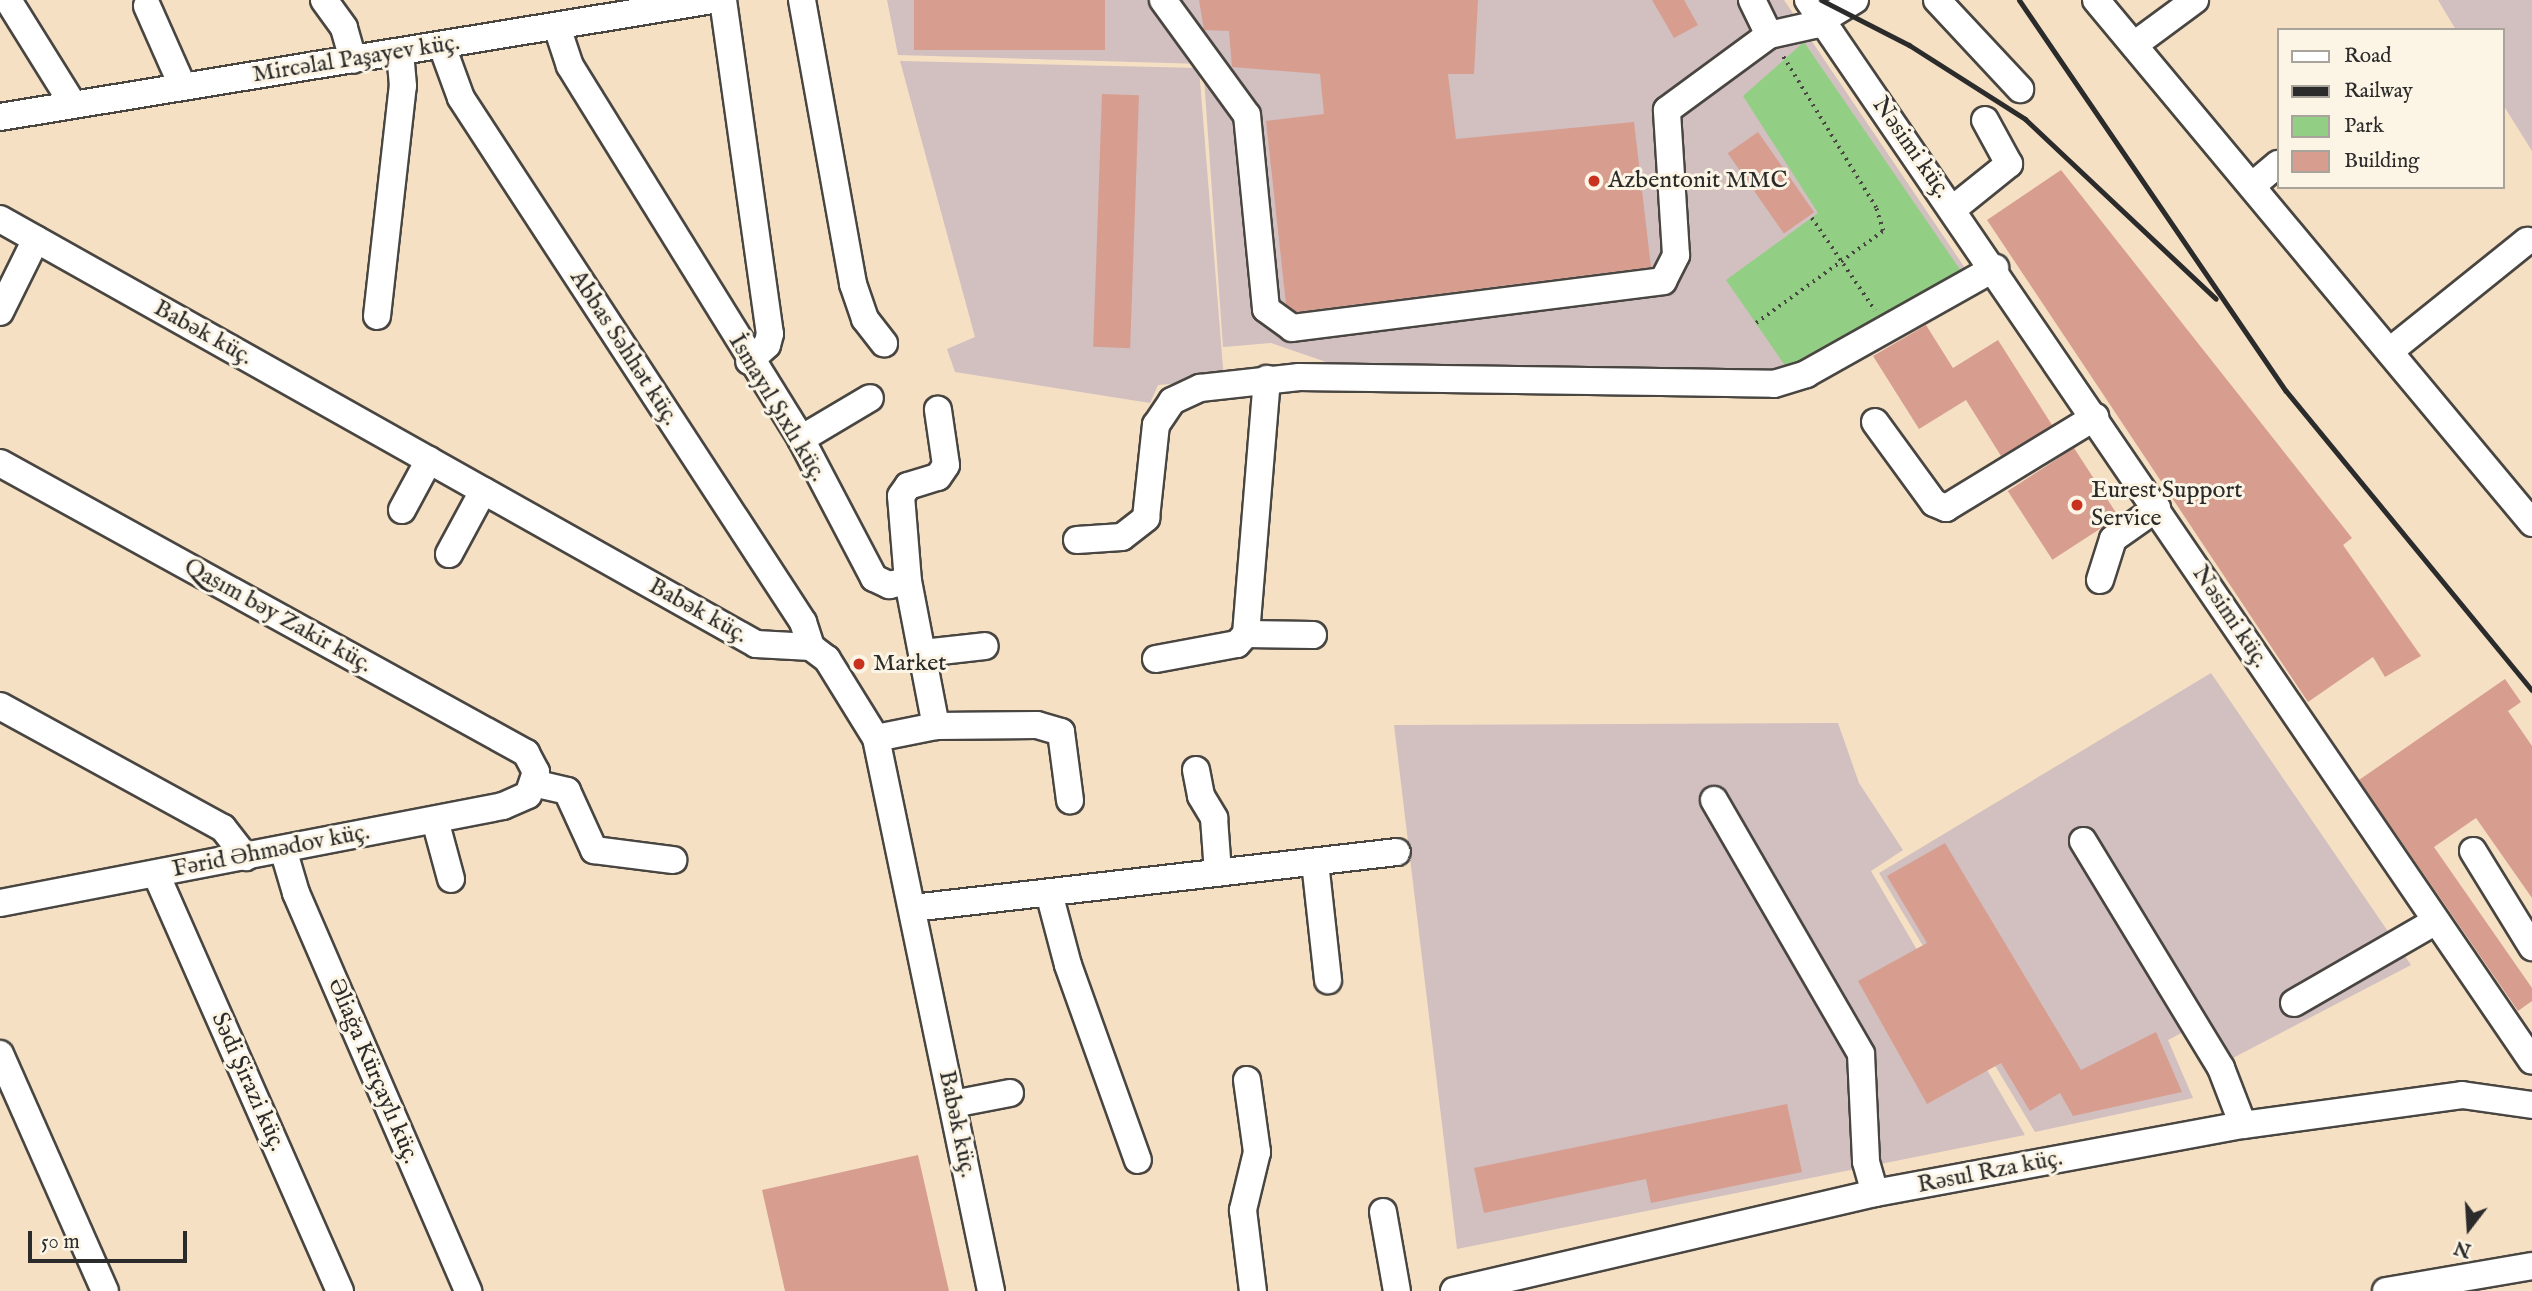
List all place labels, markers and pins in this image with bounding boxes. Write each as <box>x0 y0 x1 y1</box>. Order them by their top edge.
place label: Azbentonit MMC <box>1608 167 1788 195</box>
marker: Azbentonit MMC <box>1586 173 1602 189</box>
place label: Eurest Support Service <box>2091 477 2242 533</box>
marker: Eurest Support Service <box>2069 497 2085 513</box>
place label: Market <box>873 650 947 678</box>
marker: Market <box>851 656 867 672</box>

